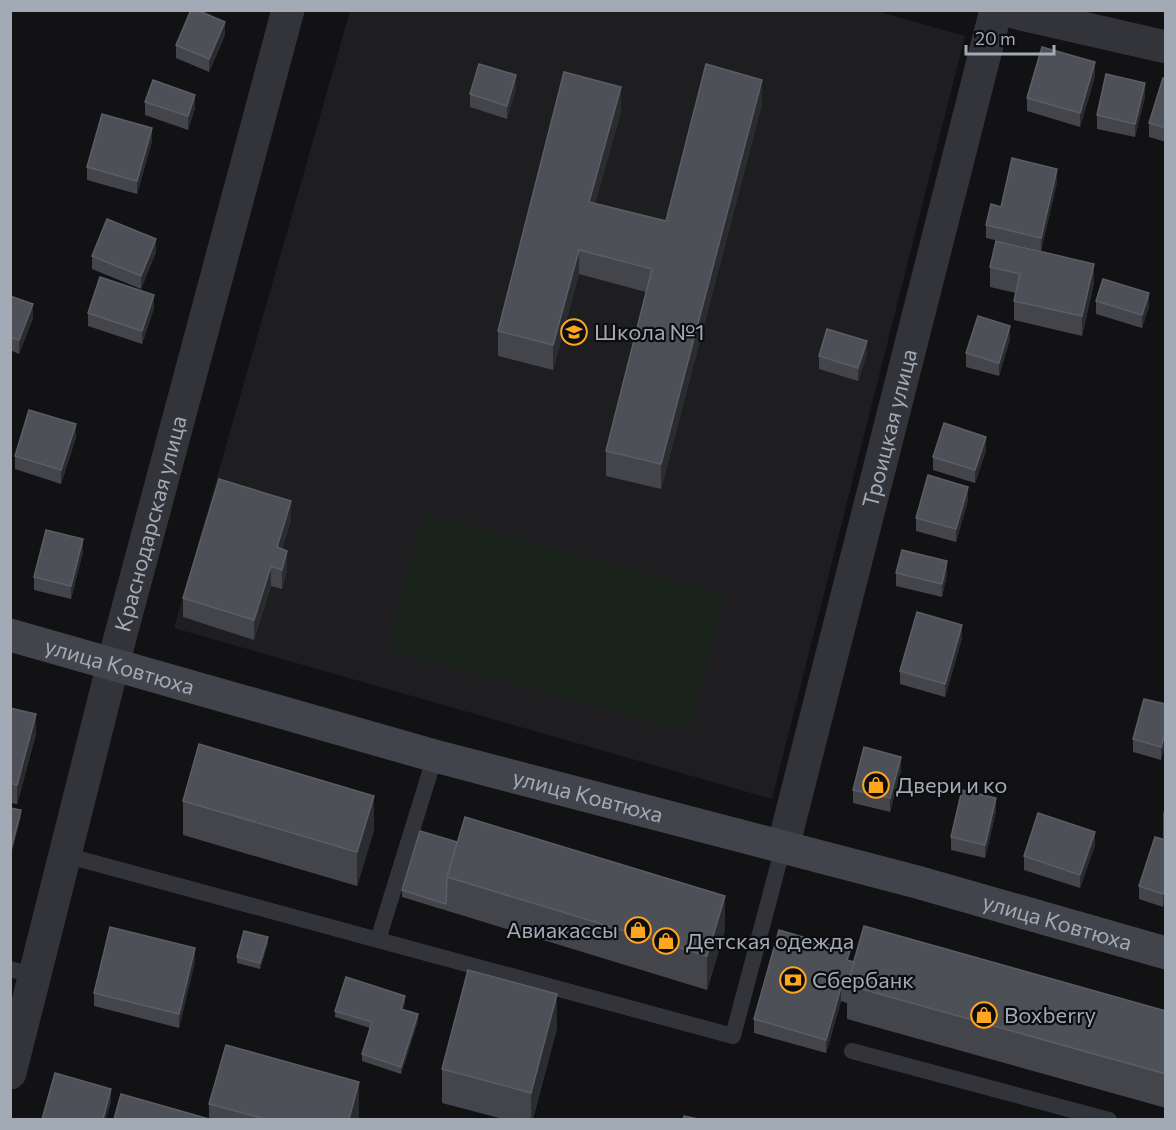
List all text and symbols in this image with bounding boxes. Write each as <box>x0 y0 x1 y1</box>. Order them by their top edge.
scale bar <box>966 18 1054 56</box>
text: 20 m <box>975 27 1016 49</box>
school or university icon: Школа №1 <box>559 317 589 347</box>
place label: Школа №1 <box>594 318 705 345</box>
street label: Троицкая улица <box>856 346 922 510</box>
street label: Краснодарская улица <box>108 413 192 635</box>
street label: улица Ковтюха <box>42 632 198 700</box>
street label: улица Ковтюха <box>510 763 666 828</box>
shop icon: Двери и ко <box>861 770 891 800</box>
place label: Двери и ко <box>896 771 1007 798</box>
street label: улица Ковтюха <box>980 887 1135 956</box>
shop icon: Авиакассы <box>623 915 653 945</box>
place label: Авиакассы <box>506 916 618 943</box>
shop icon: Детская одежда <box>651 926 681 956</box>
place label: Детская одежда <box>686 927 854 954</box>
bank icon: Сбербанк <box>778 965 808 995</box>
place label: Сбербанк <box>812 966 914 993</box>
shop icon: Boxberry <box>969 1000 999 1030</box>
place label: Boxberry <box>1004 1001 1096 1028</box>

